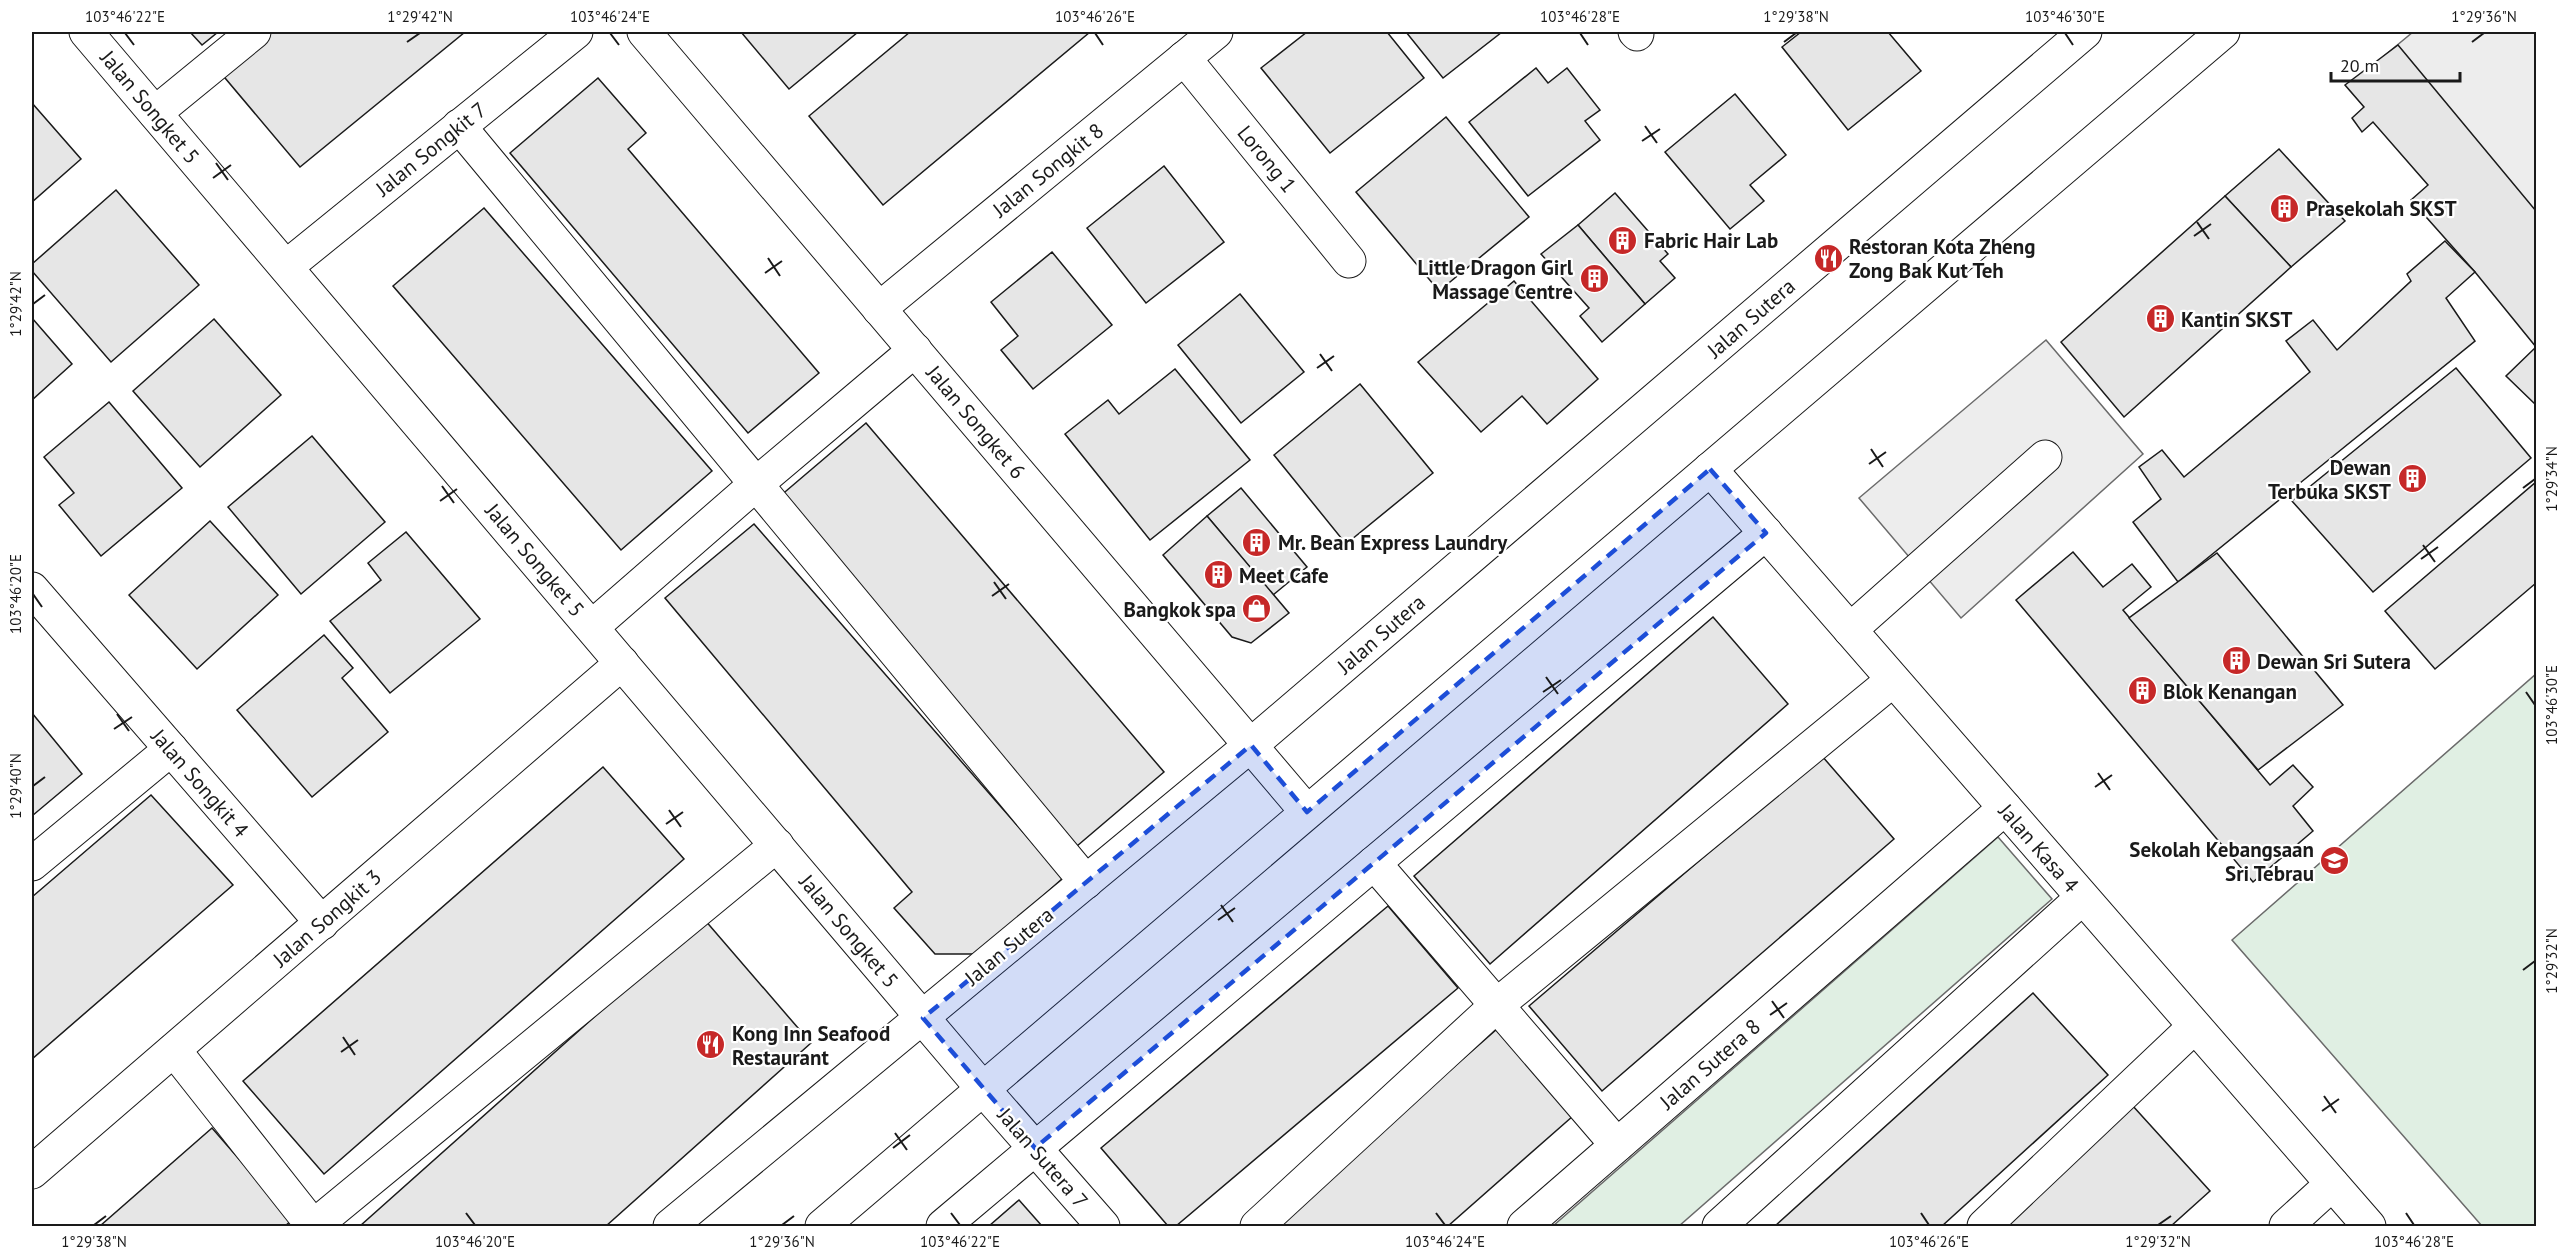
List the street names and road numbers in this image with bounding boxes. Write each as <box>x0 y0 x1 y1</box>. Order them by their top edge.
street label: Jalan Songket 5 <box>94 44 205 169</box>
street label: Jalan Songkit 7 <box>369 96 492 203</box>
street label: Jalan Songkit 8 <box>986 117 1109 224</box>
street label: Lorong 1 <box>1232 120 1302 198</box>
street label: Jalan Sutera <box>1701 272 1801 364</box>
street label: Jalan Songket 6 <box>920 359 1031 484</box>
street label: Jalan Songket 5 <box>479 497 590 622</box>
street label: Jalan Sutera <box>1331 588 1431 680</box>
street label: Jalan Songkit 4 <box>145 722 255 843</box>
street label: Jalan Kasa 4 <box>1992 797 2085 898</box>
street label: Jalan Songkit 3 <box>266 863 387 973</box>
street label: Jalan Songket 5 <box>793 868 904 993</box>
street label: Jalan Sutera <box>958 901 1059 992</box>
street label: Jalan Sutera 8 <box>1653 1013 1766 1116</box>
street label: Jalan Sutera 7 <box>991 1101 1094 1214</box>

